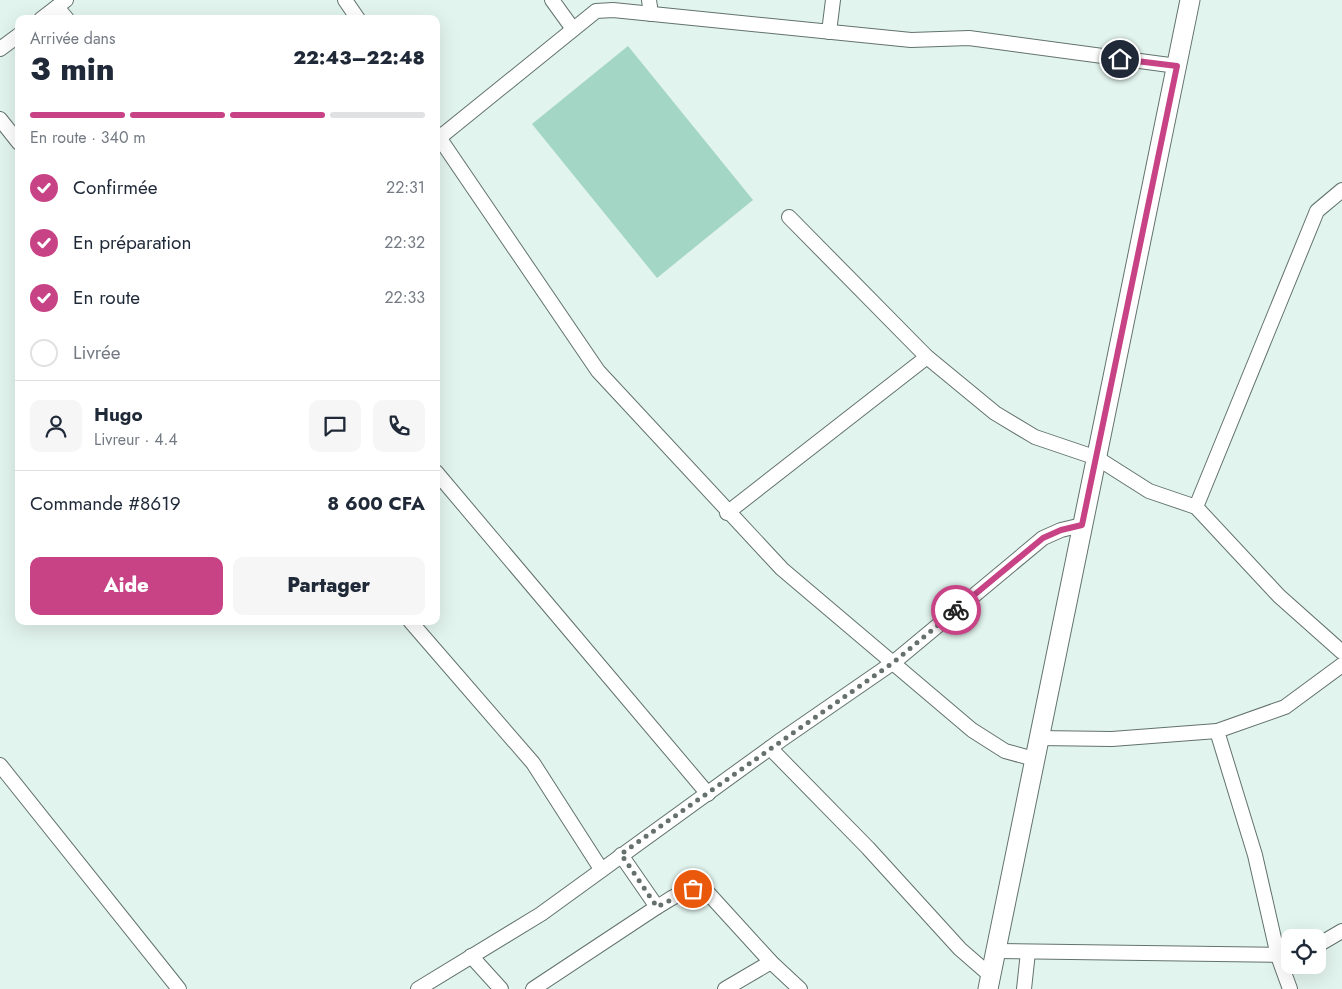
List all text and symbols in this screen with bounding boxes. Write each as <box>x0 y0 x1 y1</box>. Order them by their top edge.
text: Arrivée dans <box>30 27 115 50</box>
pin <box>1099 38 1141 80</box>
text: 22:43–22:48 <box>293 44 425 71</box>
icon: home <box>1106 45 1134 73</box>
text: 3 min <box>30 46 115 92</box>
text: En route · 340 m <box>30 126 146 149</box>
icon: check <box>30 174 58 202</box>
text: Confirmée <box>73 174 158 201</box>
text: 22:31 <box>386 176 425 199</box>
icon: check <box>30 229 58 257</box>
text: En préparation <box>73 229 191 256</box>
text: 22:32 <box>384 231 425 254</box>
icon: check <box>30 284 58 312</box>
text: En route <box>73 284 140 311</box>
text: 22:33 <box>385 286 425 309</box>
text: Livrée <box>73 339 121 366</box>
button: person <box>30 400 82 452</box>
button: chat <box>309 400 361 452</box>
button: phone <box>373 400 425 452</box>
text: Hugo <box>94 401 143 428</box>
text: Livreur · 4.4 <box>94 428 178 451</box>
text: Commande #8619 <box>30 490 181 517</box>
text: 8 600 CFA <box>327 490 425 517</box>
button: Aide <box>30 557 223 615</box>
button: Partager <box>233 557 425 615</box>
courier <box>931 585 981 635</box>
icon: bike <box>942 596 970 624</box>
pin <box>672 868 714 910</box>
icon: bag <box>679 875 707 903</box>
map controls <box>1281 929 1326 974</box>
button: locate <box>1281 929 1326 974</box>

